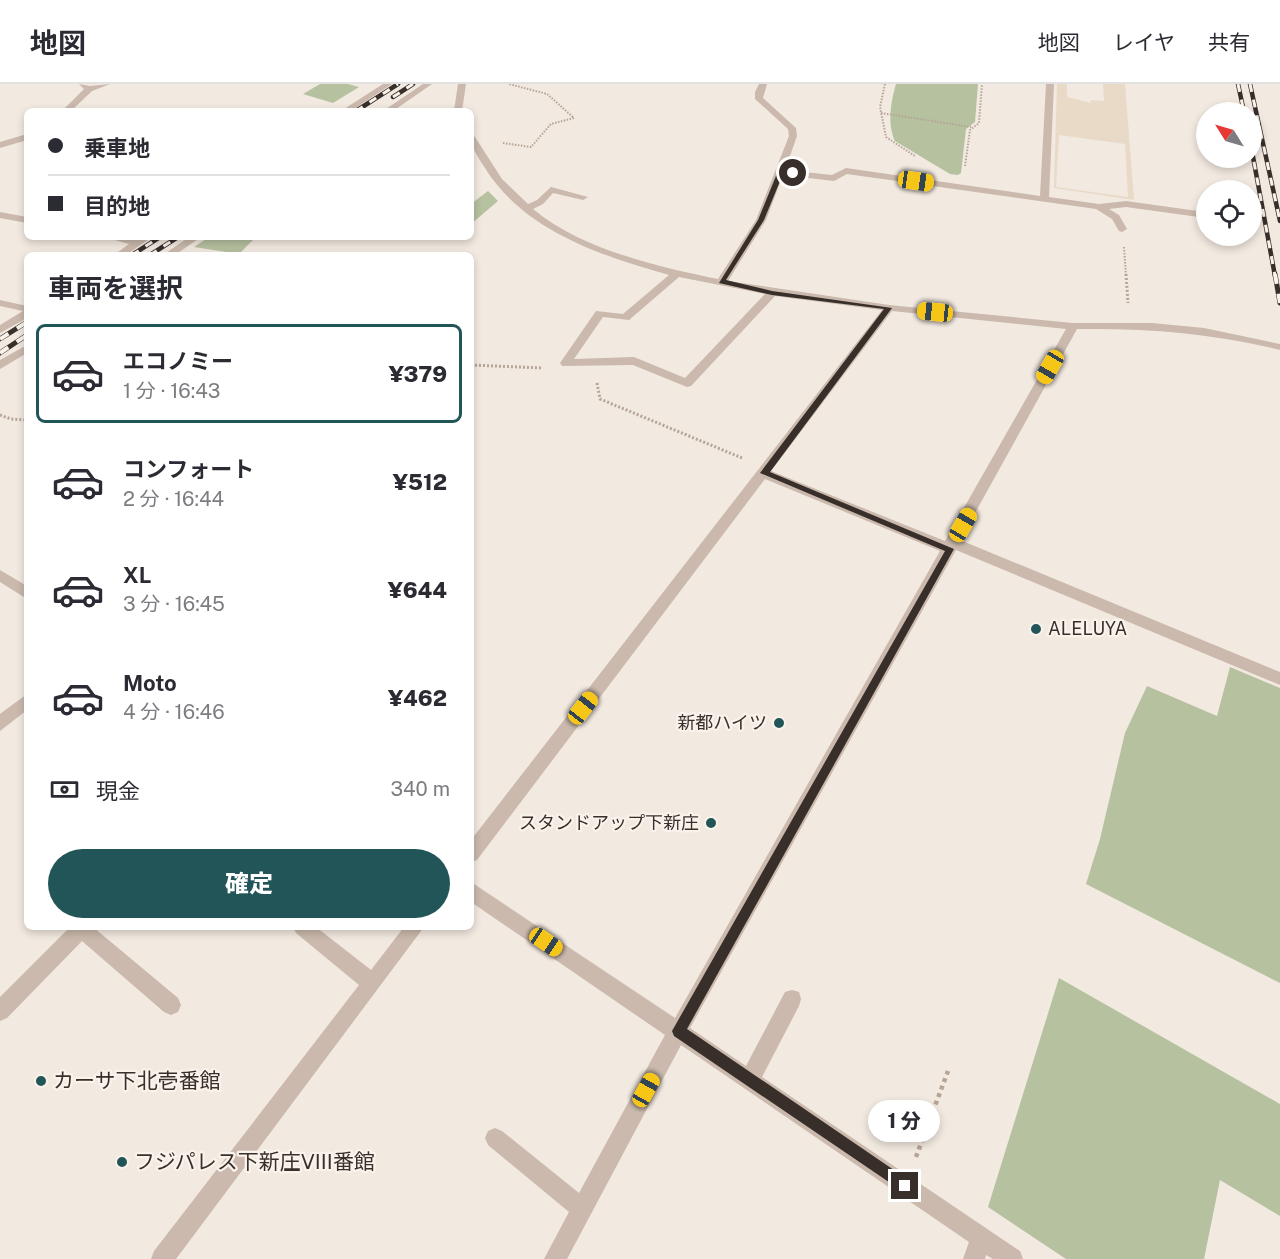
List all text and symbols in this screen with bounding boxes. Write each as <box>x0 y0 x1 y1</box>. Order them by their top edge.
text: 地図 <box>30 26 86 59</box>
text: 地図 <box>1038 30 1080 55</box>
text: レイヤ <box>1113 30 1175 55</box>
text: 共有 <box>1208 30 1250 55</box>
north arrow <box>1196 102 1262 168</box>
map controls <box>1196 102 1262 246</box>
text: 乗車地 <box>84 135 150 161</box>
route start <box>779 159 806 186</box>
car <box>897 170 935 192</box>
button: locate <box>1196 180 1262 246</box>
text: 目的地 <box>84 193 150 219</box>
text: 車両を選択 <box>48 272 183 304</box>
car <box>916 301 954 323</box>
icon: car <box>51 347 105 401</box>
car <box>1033 347 1067 387</box>
text: エコノミー <box>123 348 233 374</box>
text: ¥379 <box>389 361 447 387</box>
text: 1 分 · 16:43 <box>123 379 220 403</box>
icon: car <box>51 455 105 509</box>
text: コンフォート <box>123 456 254 482</box>
text: ¥512 <box>393 469 447 495</box>
text: 2 分 · 16:44 <box>123 487 224 511</box>
car <box>946 505 980 545</box>
text: XL <box>123 562 151 588</box>
icon: car <box>51 563 105 617</box>
text: ¥644 <box>388 577 447 603</box>
text: 3 分 · 16:45 <box>123 592 225 616</box>
place label: ALELUYA <box>1048 618 1128 639</box>
marker: ALELUYA <box>1029 622 1043 636</box>
text: Moto <box>123 670 177 696</box>
icon: car <box>51 671 105 725</box>
text: ¥462 <box>388 685 447 711</box>
car <box>565 688 601 728</box>
text: 4 分 · 16:46 <box>123 700 225 724</box>
place label: 新都ハイツ <box>677 712 767 733</box>
marker: 新都ハイツ <box>772 716 786 730</box>
icon: cash <box>48 773 81 806</box>
text: 340 m <box>390 777 450 801</box>
text: 現金 <box>96 778 140 804</box>
place label: スタンドアップ下新庄 <box>519 812 699 833</box>
marker: スタンドアップ下新庄 <box>704 816 718 830</box>
button: 確定 <box>48 849 450 918</box>
car <box>526 924 566 960</box>
place label: カーサ下北壱番館 <box>53 1068 221 1093</box>
car <box>629 1070 663 1110</box>
marker: カーサ下北壱番館 <box>34 1074 48 1088</box>
callout: 1 分 <box>869 1099 941 1141</box>
text: 1 分 <box>887 1109 921 1133</box>
place label: フジパレス下新庄VIII番館 <box>134 1149 375 1174</box>
marker: フジパレス下新庄VIII番館 <box>115 1155 129 1169</box>
route end <box>891 1172 918 1199</box>

